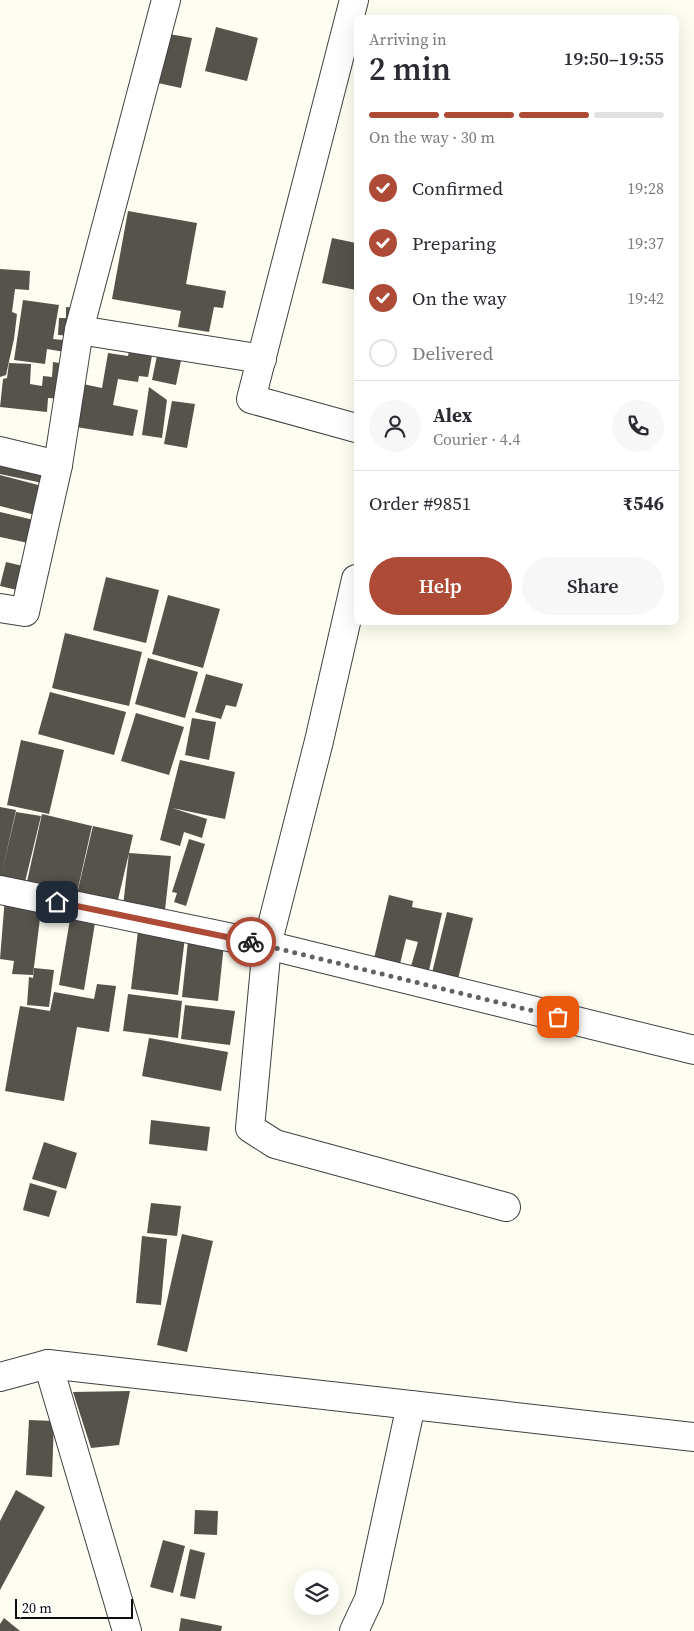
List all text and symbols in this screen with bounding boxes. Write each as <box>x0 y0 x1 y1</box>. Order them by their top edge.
text: Arriving in <box>369 28 447 50</box>
text: 19:50–19:55 <box>564 45 664 71</box>
text: 2 min <box>369 47 451 91</box>
text: On the way · 30 m <box>369 126 495 148</box>
icon: check <box>369 174 397 202</box>
text: Confirmed <box>412 175 503 201</box>
text: 19:28 <box>627 177 664 199</box>
icon: check <box>369 229 397 257</box>
text: Preparing <box>412 230 496 256</box>
text: 19:37 <box>627 232 664 254</box>
icon: check <box>369 284 397 312</box>
text: On the way <box>412 285 507 311</box>
text: 19:42 <box>627 287 664 309</box>
text: Delivered <box>412 340 493 366</box>
button: person <box>369 400 421 452</box>
button: phone <box>612 400 664 452</box>
text: Alex <box>433 402 472 428</box>
text: Courier · 4.4 <box>433 428 521 450</box>
text: Order #9851 <box>369 490 471 516</box>
text: ₹546 <box>623 490 664 516</box>
button: Help <box>369 557 512 615</box>
button: Share <box>522 557 664 615</box>
pin <box>36 881 78 923</box>
icon: home <box>43 888 71 916</box>
courier <box>226 917 276 967</box>
icon: bike <box>237 928 265 956</box>
pin <box>537 996 579 1038</box>
icon: bag <box>544 1003 572 1031</box>
map controls <box>294 1570 339 1615</box>
button: layers <box>294 1570 339 1615</box>
scale bar <box>15 1596 132 1619</box>
text: 20 m <box>22 1598 52 1618</box>

